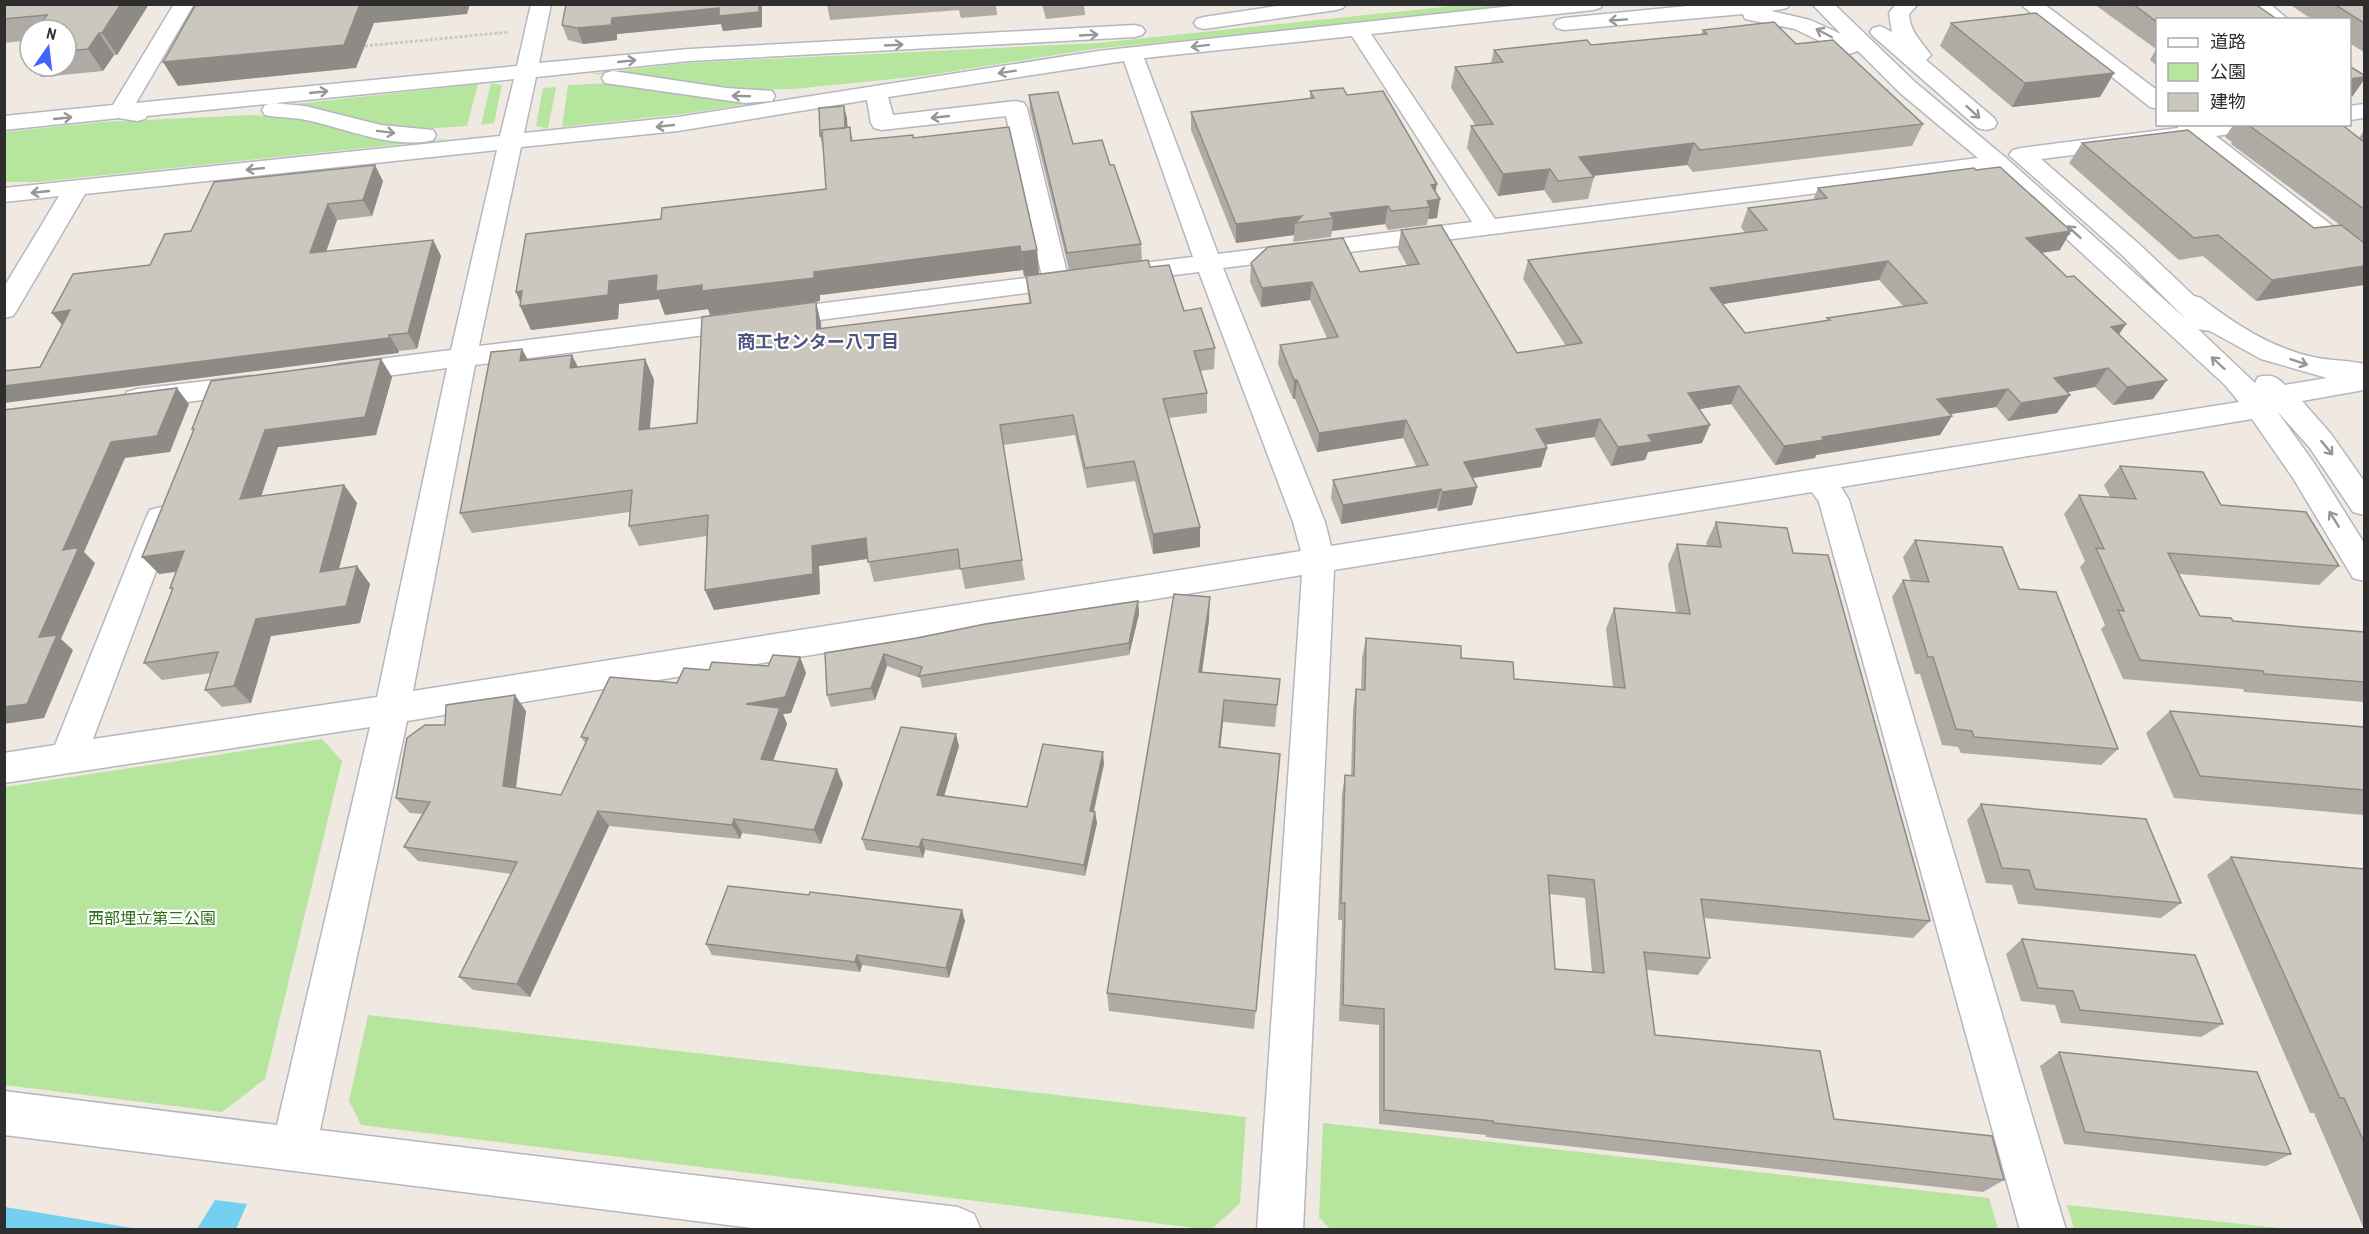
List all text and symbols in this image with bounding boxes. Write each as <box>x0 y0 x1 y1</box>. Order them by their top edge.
one-way arrow <box>1608 14 1628 25</box>
north arrow <box>18 18 78 78</box>
legend <box>2156 18 2351 126</box>
text: N <box>44 22 59 45</box>
one-way arrow <box>1815 27 1833 38</box>
text: 道路 <box>2210 29 2246 54</box>
one-way arrow <box>1079 30 1099 41</box>
one-way arrow <box>884 39 904 50</box>
one-way arrow <box>1191 40 1211 51</box>
one-way arrow <box>616 55 636 66</box>
text: 公園 <box>2210 59 2246 84</box>
one-way arrow <box>998 66 1018 77</box>
one-way arrow <box>309 86 329 97</box>
text: 建物 <box>2210 89 2246 114</box>
one-way arrow <box>732 90 752 101</box>
one-way arrow <box>1965 105 1980 119</box>
one-way arrow <box>52 112 72 123</box>
one-way arrow <box>931 112 951 123</box>
one-way arrow <box>656 120 675 131</box>
one-way arrow <box>375 127 395 138</box>
one-way arrow <box>246 164 266 175</box>
one-way arrow <box>31 187 51 198</box>
one-way arrow <box>2066 225 2081 239</box>
district label: 商工センター八丁目 <box>737 329 899 354</box>
one-way arrow <box>2211 356 2226 370</box>
one-way arrow <box>2289 357 2308 368</box>
one-way arrow <box>2320 440 2334 455</box>
one-way arrow <box>2327 511 2339 528</box>
park label: 西部埋立第三公園 <box>88 907 216 929</box>

